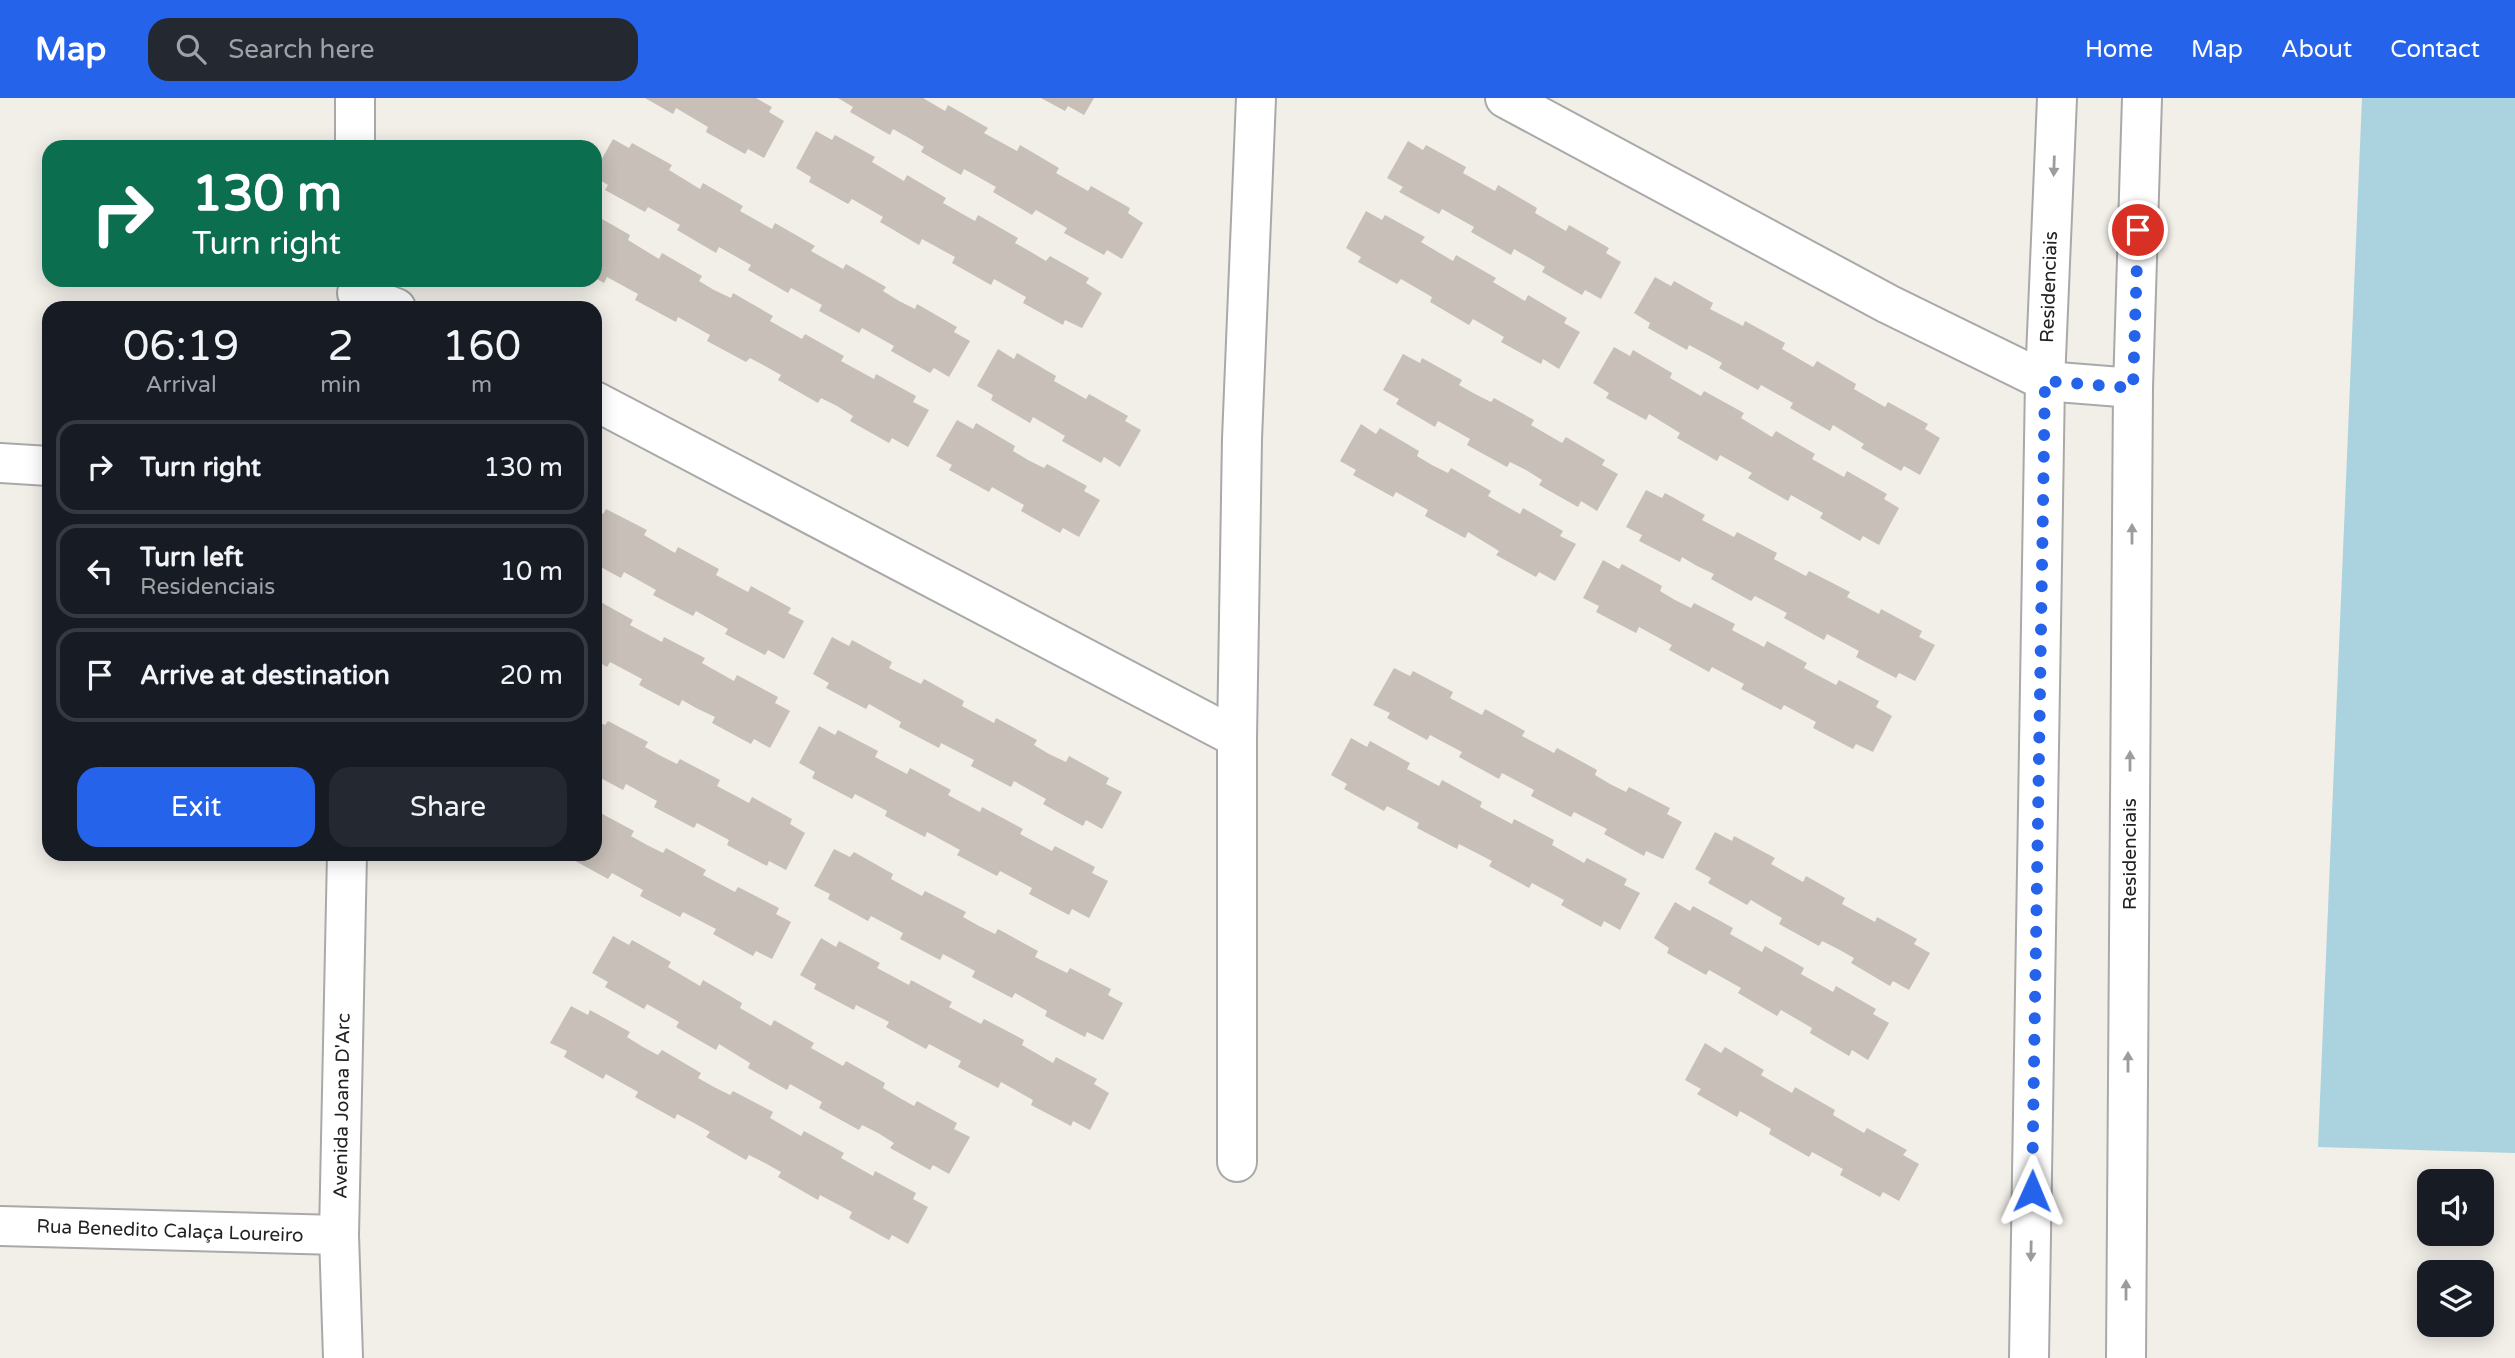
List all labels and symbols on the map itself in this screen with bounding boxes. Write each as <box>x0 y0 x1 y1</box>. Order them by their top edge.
one-way arrow <box>2049 155 2060 177</box>
pin <box>2108 200 2168 260</box>
street label: Residenciais <box>2036 231 2062 343</box>
one-way arrow <box>2126 523 2138 545</box>
one-way arrow <box>2125 750 2136 772</box>
street label: Residenciais <box>2119 798 2141 910</box>
street label: Avenida Joana D'Arc <box>329 1013 355 1199</box>
one-way arrow <box>2122 1051 2134 1073</box>
position arrow <box>1995 1154 2069 1228</box>
street label: Rua Benedito Calaça Loureiro <box>36 1215 304 1247</box>
one-way arrow <box>2025 1240 2036 1262</box>
one-way arrow <box>2120 1279 2132 1301</box>

